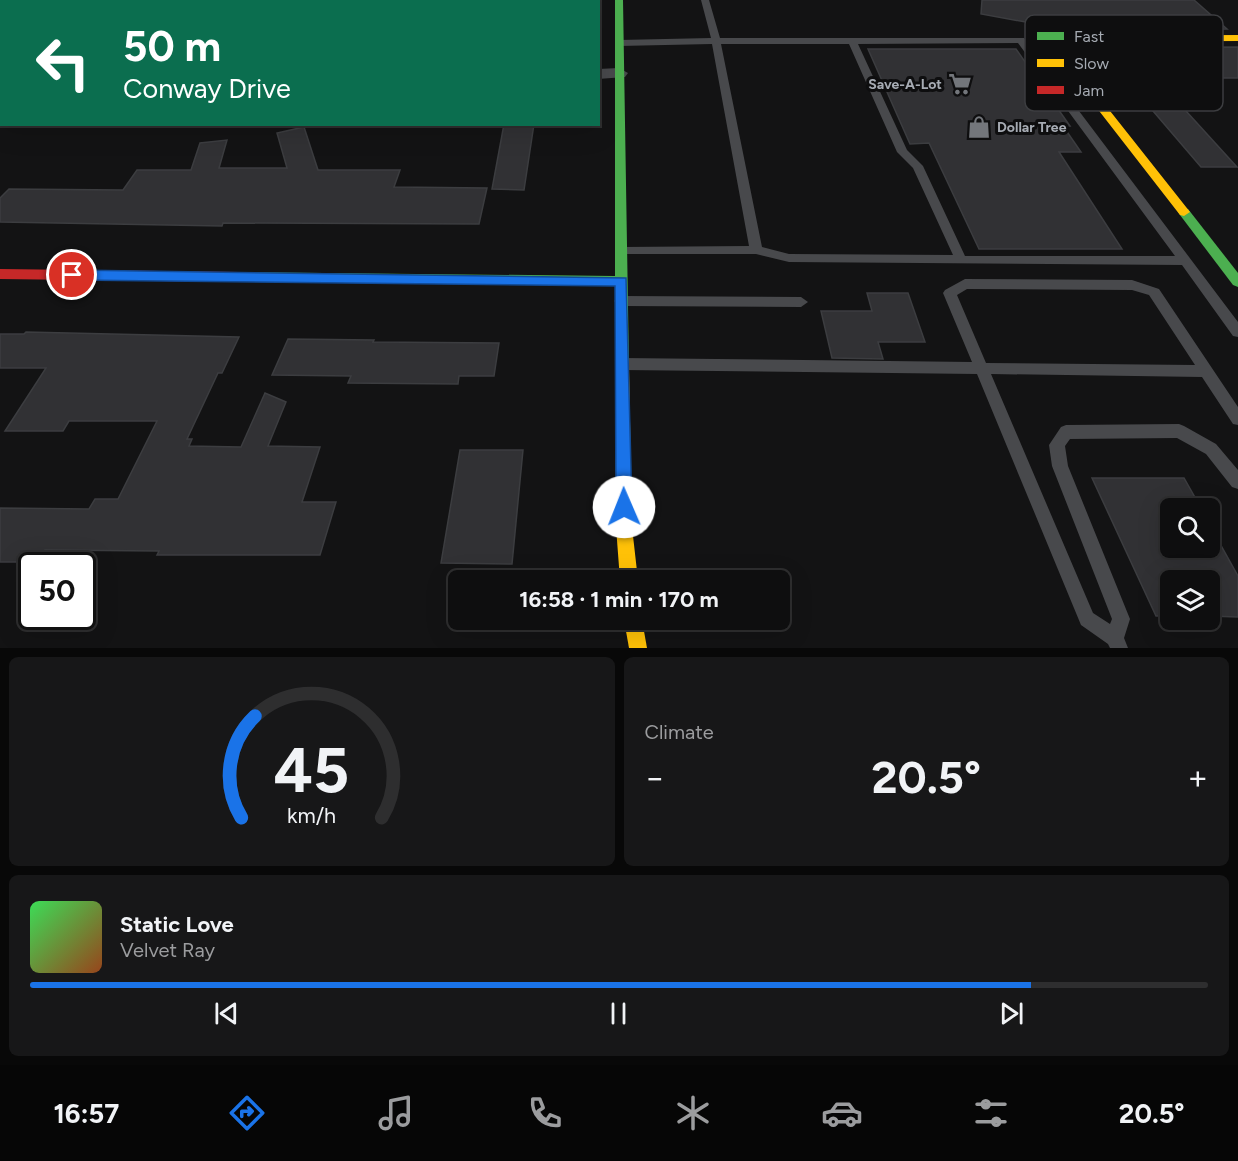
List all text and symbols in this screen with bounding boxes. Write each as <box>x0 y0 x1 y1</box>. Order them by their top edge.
legend <box>1025 15 1223 111</box>
text: 50 m <box>123 21 221 72</box>
icon: left <box>24 24 102 102</box>
text: Fast <box>1074 27 1104 46</box>
text: Slow <box>1074 54 1109 73</box>
supermarket icon: Save-A-Lot <box>947 71 973 97</box>
text: Conway Drive <box>123 72 291 105</box>
place label: Save-A-Lot <box>868 76 942 93</box>
text: Jam <box>1074 81 1104 100</box>
shop icon: Dollar Tree <box>966 114 992 140</box>
place label: Dollar Tree <box>997 119 1067 136</box>
pin <box>46 249 97 300</box>
icon: arrive <box>55 258 88 291</box>
position arrow <box>592 475 656 539</box>
map controls <box>1160 498 1220 630</box>
button: search <box>1160 498 1220 558</box>
speed limit sign: 50 <box>18 552 96 630</box>
button: layers <box>1160 570 1220 630</box>
text: 16:58 · 1 min · 170 m <box>519 586 719 613</box>
text: Climate <box>645 720 714 744</box>
text: 45 <box>274 733 350 808</box>
text: 20.5° <box>871 750 981 804</box>
text: − <box>645 758 665 797</box>
text: + <box>1187 758 1208 797</box>
text: km/h <box>287 804 336 829</box>
text: Static Love <box>120 911 234 938</box>
text: Velvet Ray <box>120 938 215 962</box>
icon: previous <box>210 997 243 1030</box>
icon: pause <box>602 997 635 1030</box>
icon: next <box>995 997 1028 1030</box>
icon: directions <box>226 1092 268 1134</box>
icon: music <box>375 1092 417 1134</box>
icon: phone <box>524 1092 566 1134</box>
icon: climate <box>672 1092 714 1134</box>
icon: car <box>821 1092 863 1134</box>
icon: filters <box>970 1092 1012 1134</box>
text: 16:57 <box>53 1097 119 1130</box>
text: 20.5° <box>1119 1097 1185 1130</box>

